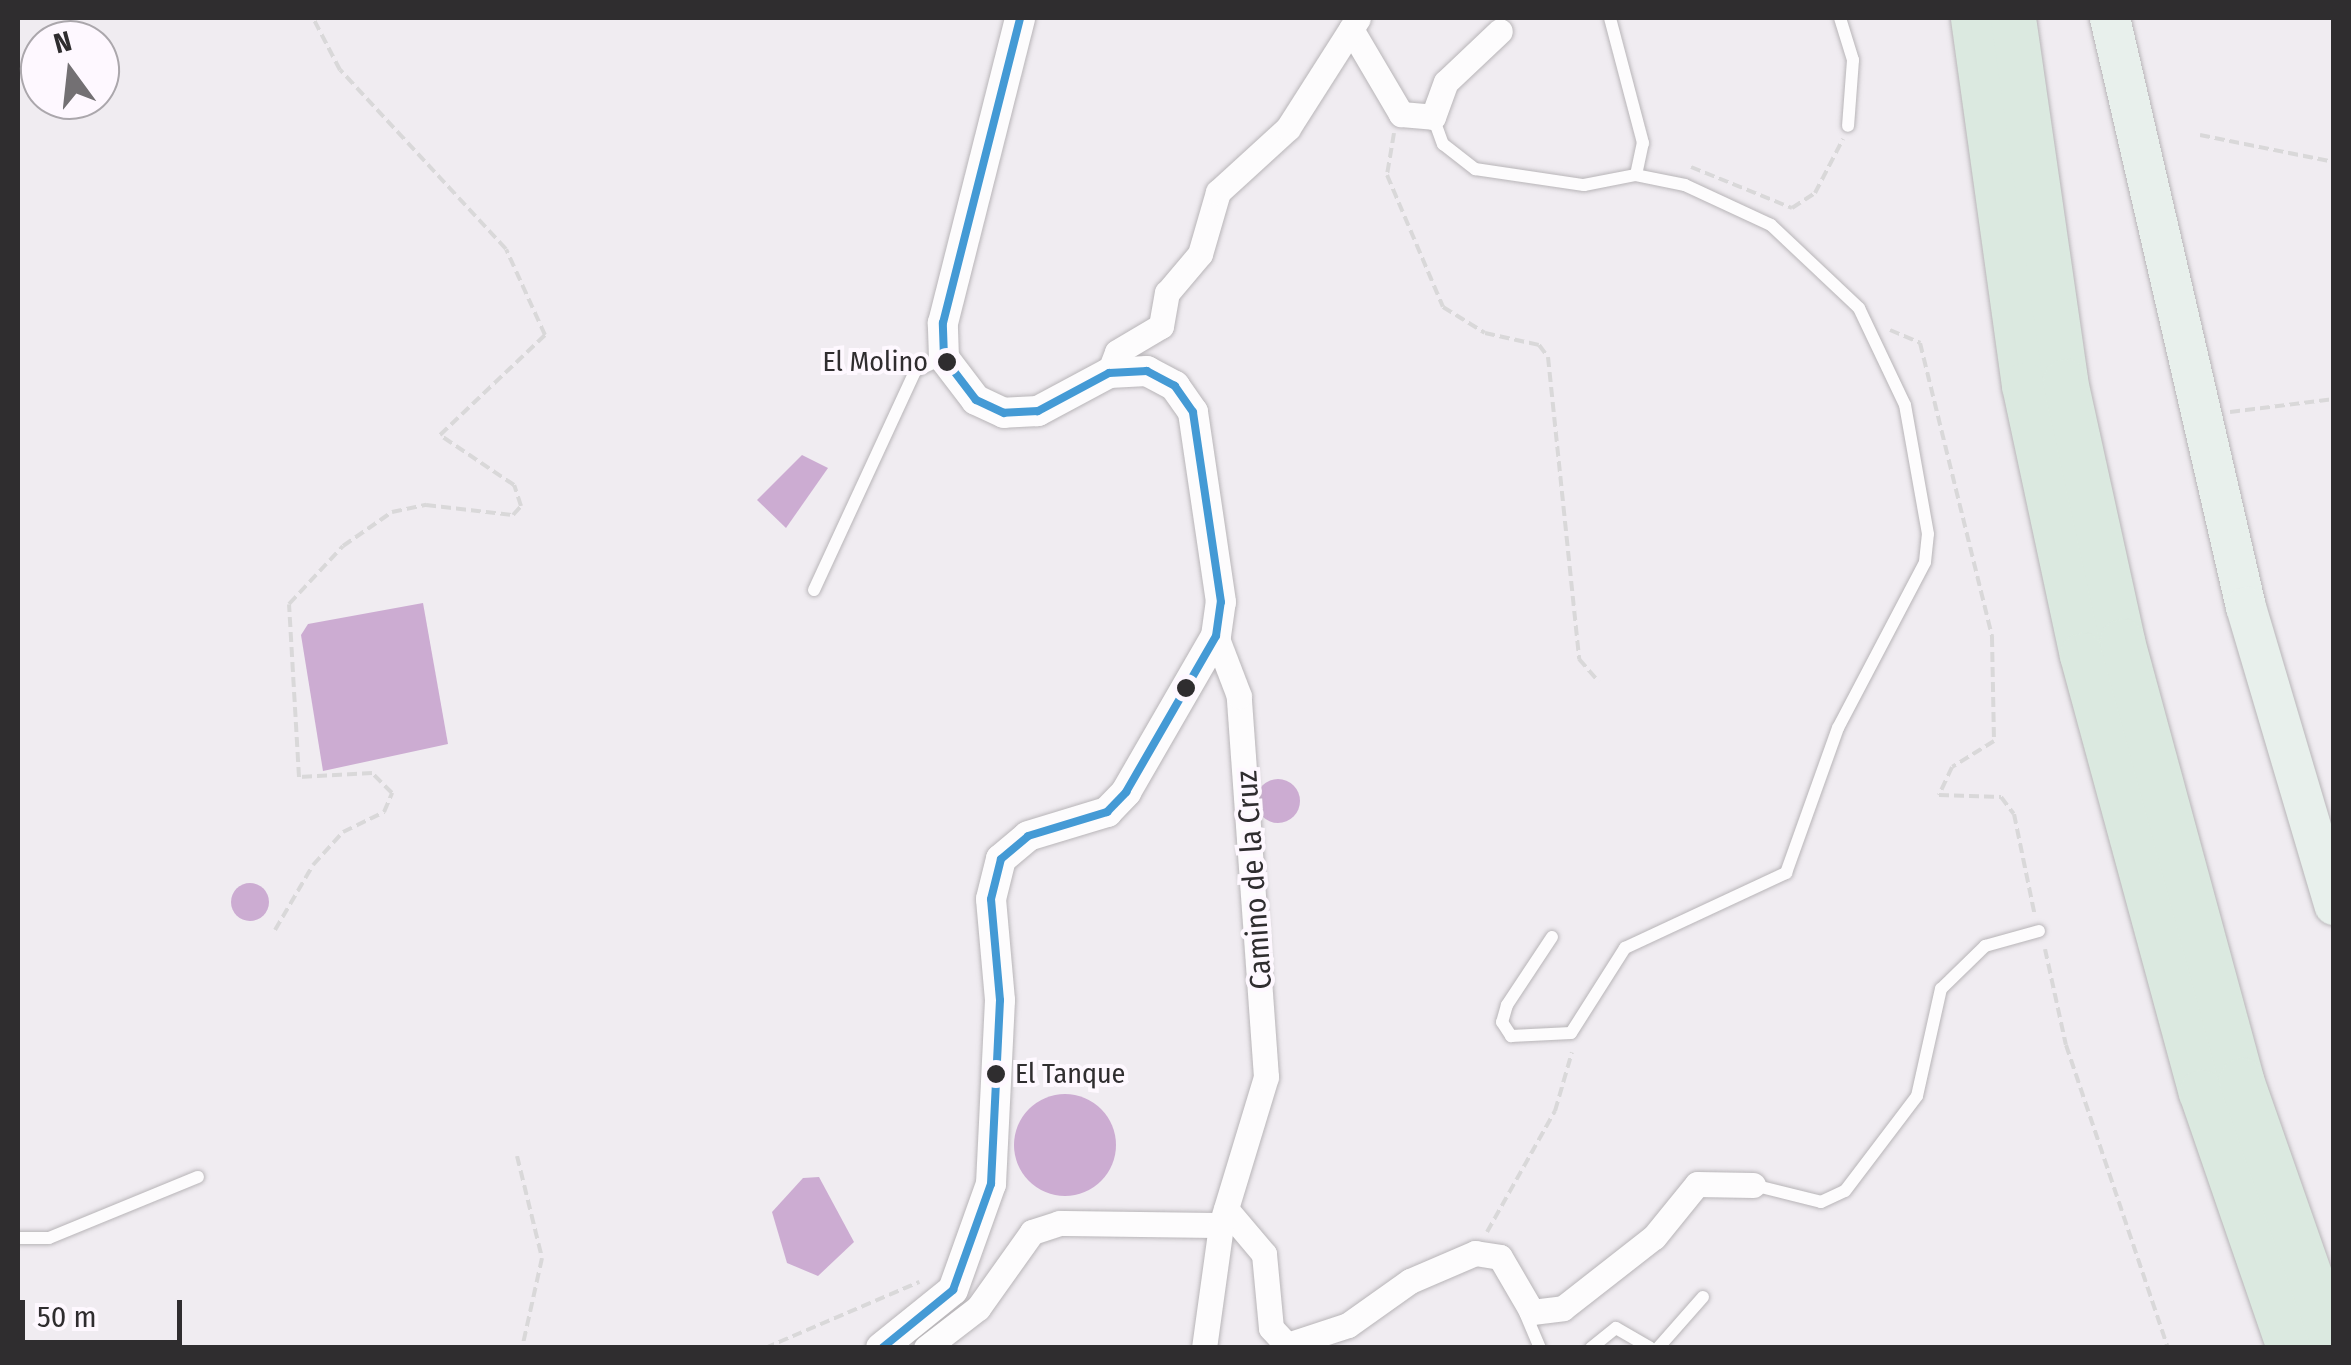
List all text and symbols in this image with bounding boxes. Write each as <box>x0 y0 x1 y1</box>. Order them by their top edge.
north arrow <box>20 20 120 120</box>
text: N <box>50 24 75 61</box>
place label: El Molino <box>823 345 928 379</box>
marker: El Molino <box>937 352 957 372</box>
unlabelled marker <box>1176 678 1196 698</box>
street label: Camino de la Cruz <box>1228 769 1280 991</box>
place label: El Tanque <box>1015 1057 1125 1091</box>
marker: El Tanque <box>986 1064 1006 1084</box>
scale bar <box>25 1280 188 1342</box>
text: 50 m <box>37 1299 97 1335</box>

